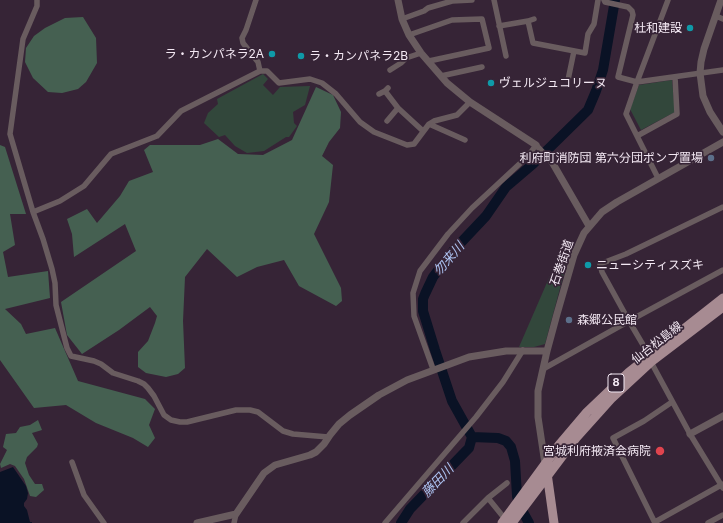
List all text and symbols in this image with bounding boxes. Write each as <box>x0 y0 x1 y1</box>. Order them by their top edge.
place label: 杜和建設 <box>634 21 682 35</box>
marker: 杜和建設 <box>685 23 695 33</box>
place label: ラ・カンパネラ2A <box>164 47 264 61</box>
marker: ラ・カンパネラ2A <box>267 49 277 59</box>
place label: ラ・カンパネラ2B <box>309 49 408 63</box>
marker: ラ・カンパネラ2B <box>296 51 306 61</box>
place label: ヴェルジュコリーヌ <box>499 76 607 90</box>
marker: ヴェルジュコリーヌ <box>486 78 496 88</box>
place label: 利府町消防団 第六分団ポンプ置場 <box>520 151 703 165</box>
marker: 利府町消防団 第六分団ポンプ置場 <box>706 153 716 163</box>
street label: 石巻街道 <box>547 238 577 288</box>
water label: 勿来川 <box>430 239 468 279</box>
place label: ニューシティスズキ <box>596 258 704 272</box>
marker: ニューシティスズキ <box>583 260 593 270</box>
place label: 森郷公民館 <box>577 313 637 327</box>
marker: 森郷公民館 <box>564 315 574 325</box>
street label: 仙台松島線 <box>629 319 685 367</box>
road number: 8 <box>608 374 624 392</box>
place label: 宮城利府掖済会病院 <box>543 444 651 458</box>
marker: 宮城利府掖済会病院 <box>654 445 666 457</box>
water label: 藤田川 <box>419 462 457 500</box>

